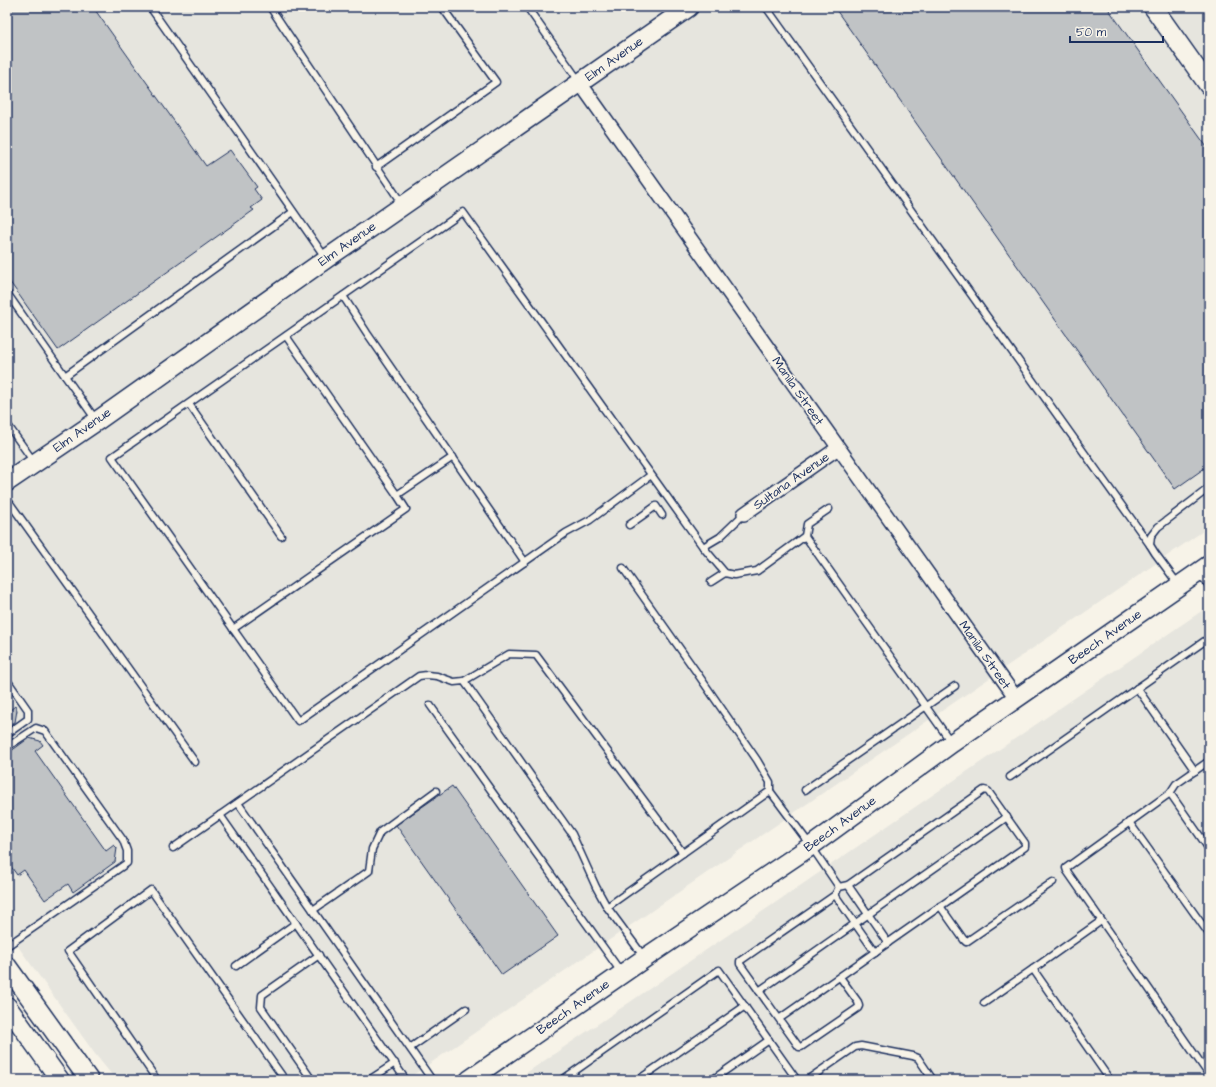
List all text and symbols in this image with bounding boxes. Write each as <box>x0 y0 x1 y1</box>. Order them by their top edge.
scale bar <box>1070 18 1163 44</box>
text: 50 m <box>1076 24 1107 41</box>
street label: Elm Avenue <box>581 32 647 86</box>
street label: Elm Avenue <box>314 217 380 271</box>
street label: Manila Street <box>768 353 829 429</box>
street label: Elm Avenue <box>49 403 115 457</box>
street label: Sultana Avenue <box>749 448 833 514</box>
street label: Beech Avenue <box>1065 605 1145 669</box>
street label: Manila Street <box>955 617 1016 693</box>
street label: Beech Avenue <box>800 792 880 856</box>
street label: Beech Avenue <box>533 975 613 1039</box>

